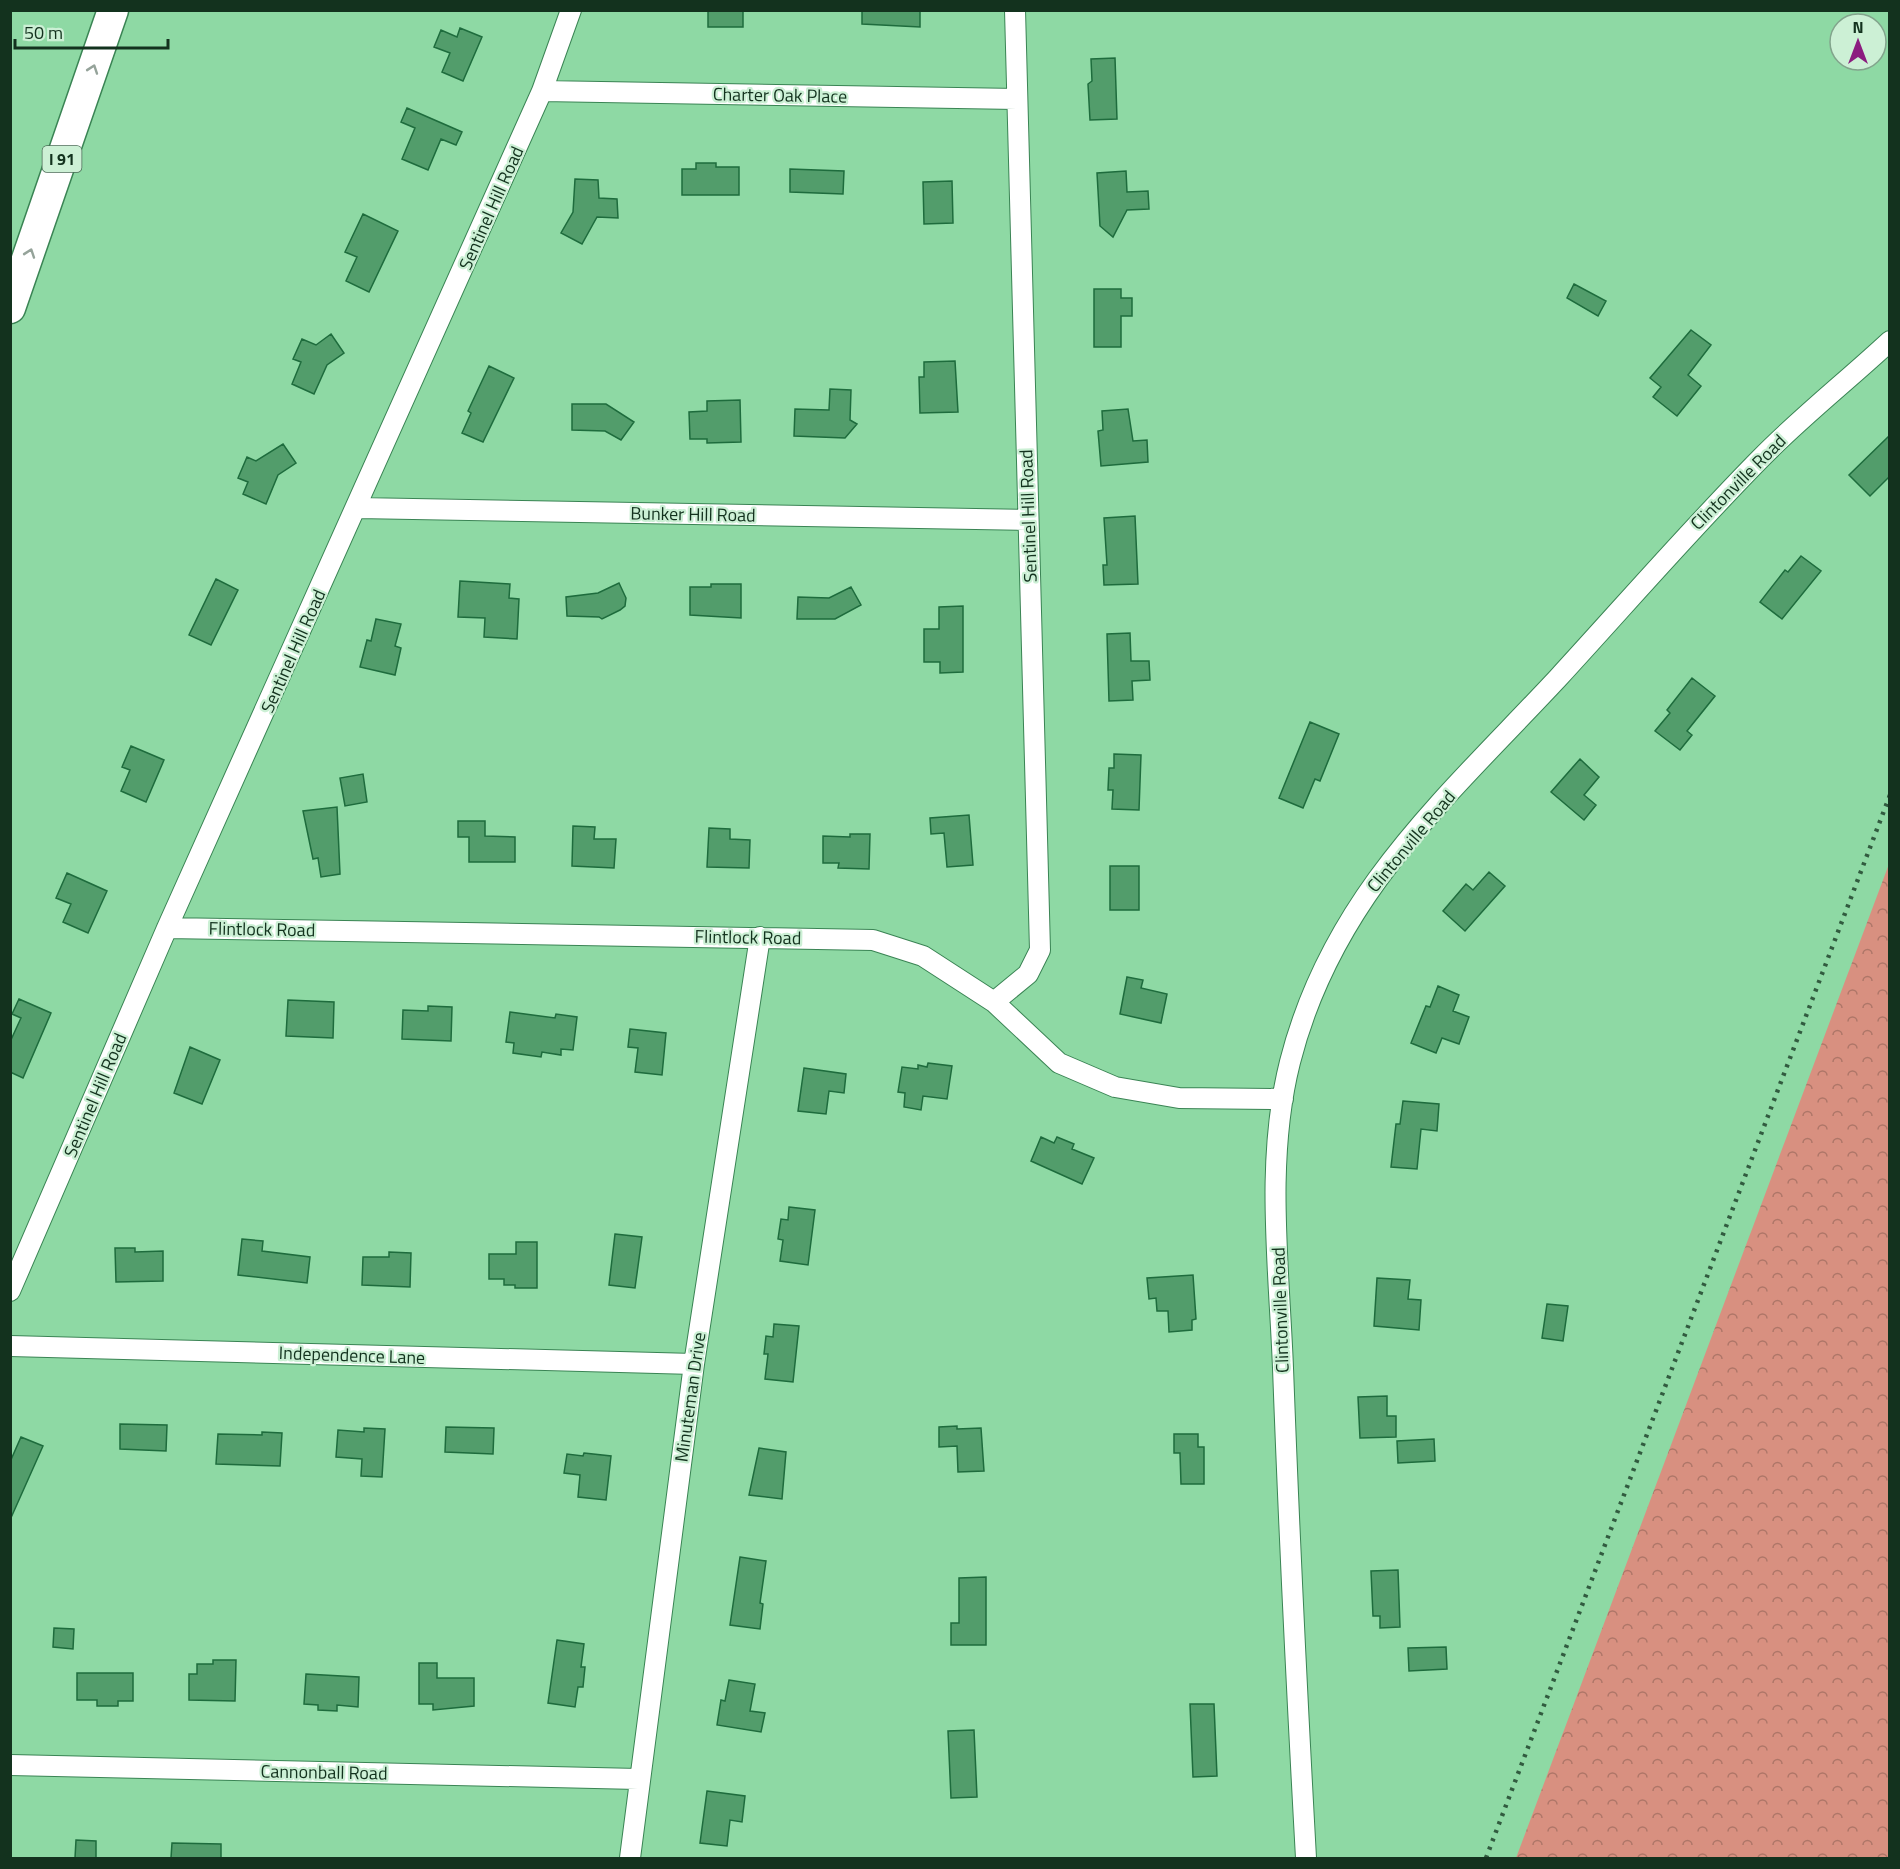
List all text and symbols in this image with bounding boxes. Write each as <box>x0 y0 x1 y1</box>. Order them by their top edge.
scale bar <box>15 12 168 50</box>
north arrow <box>1828 12 1888 72</box>
text: N <box>1852 15 1864 39</box>
text: 50 m <box>24 19 63 46</box>
one-way arrow <box>86 64 99 74</box>
street label: Charter Oak Place <box>713 80 847 110</box>
street label: Sentinel Hill Road <box>452 142 530 274</box>
road number: I 91 <box>42 146 82 172</box>
one-way arrow <box>22 248 35 259</box>
street label: Clintonville Road <box>1684 428 1792 536</box>
street label: Sentinel Hill Road <box>1012 449 1044 583</box>
street label: Bunker Hill Road <box>630 499 756 529</box>
street label: Sentinel Hill Road <box>254 585 332 717</box>
street label: Clintonville Road <box>1360 784 1462 898</box>
street label: Flintlock Road <box>208 915 316 943</box>
street label: Flintlock Road <box>694 923 802 951</box>
street label: Sentinel Hill Road <box>57 1029 133 1161</box>
street label: Clintonville Road <box>1264 1247 1296 1373</box>
street label: Minuteman Drive <box>668 1330 712 1464</box>
street label: Independence Lane <box>278 1339 426 1371</box>
street label: Cannonball Road <box>260 1757 388 1787</box>

